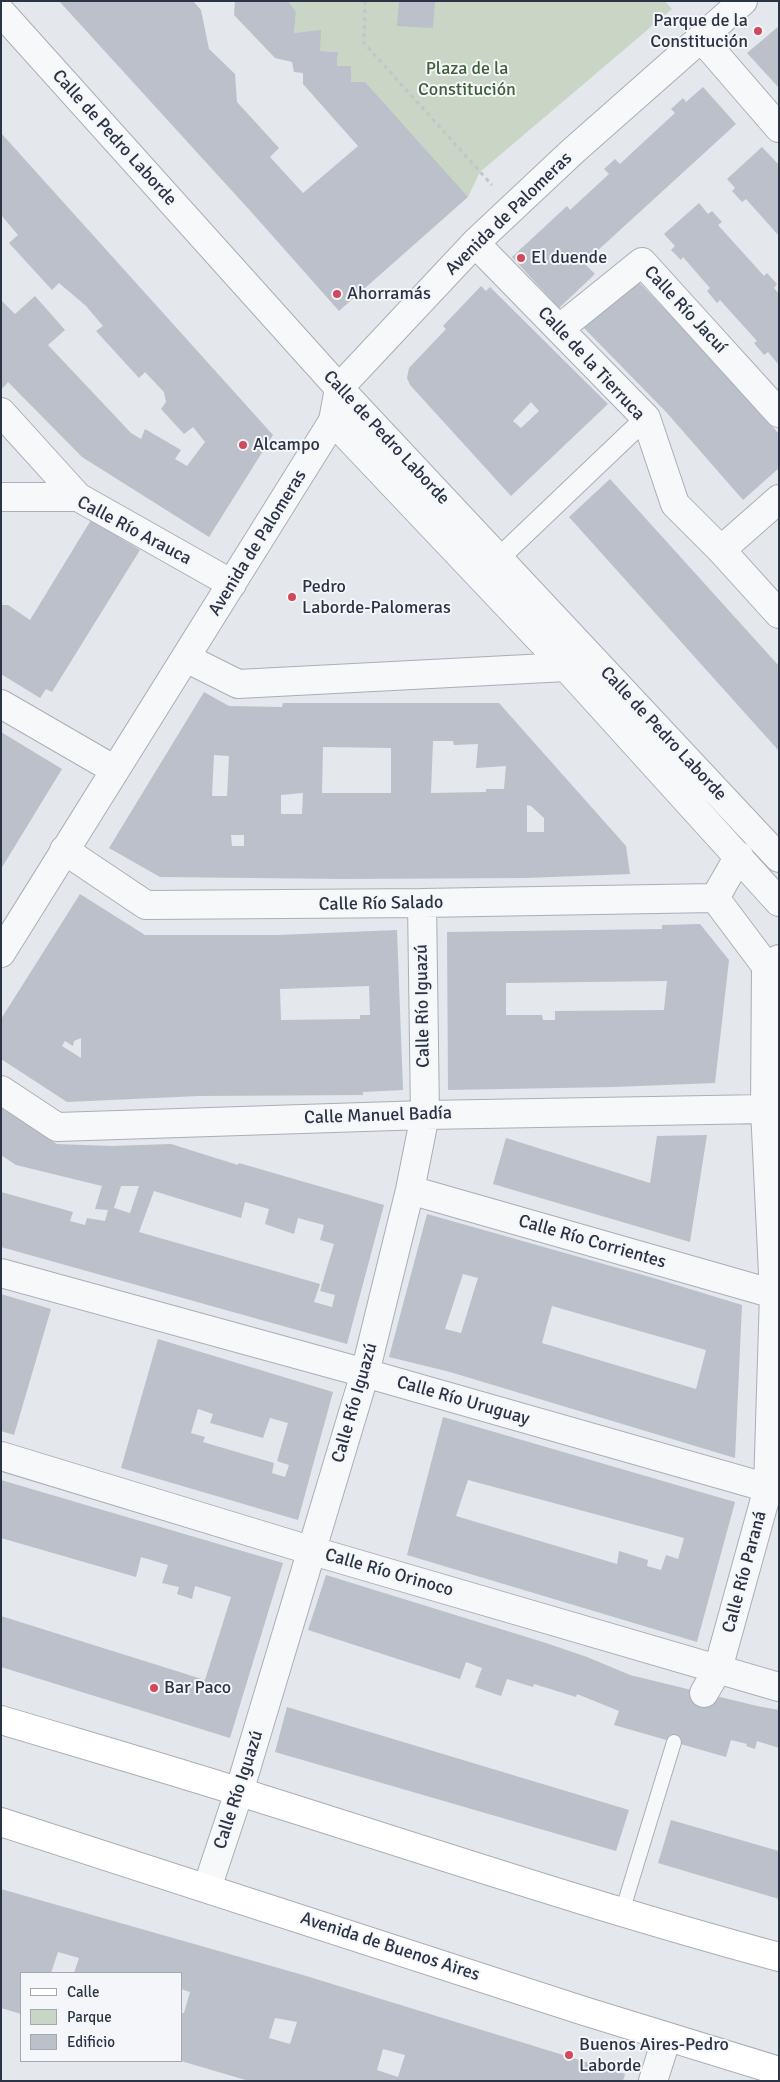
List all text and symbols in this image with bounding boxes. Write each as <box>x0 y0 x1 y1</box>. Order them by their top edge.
place label: Parque de la Constitución <box>650 10 748 52</box>
marker: Parque de la Constitución <box>752 25 764 37</box>
park label: Plaza de la Constitución <box>418 58 516 100</box>
street label: Calle de Pedro Laborde <box>47 66 181 210</box>
street label: Avenida de Palomeras <box>441 148 577 280</box>
place label: El duende <box>531 247 607 269</box>
marker: El duende <box>515 252 527 264</box>
street label: Calle Río Jacuí <box>639 262 731 358</box>
place label: Ahorramás <box>347 283 431 305</box>
marker: Ahorramás <box>331 288 343 300</box>
street label: Calle de la Tierruca <box>533 303 649 425</box>
street label: Calle de Pedro Laborde <box>318 366 454 510</box>
place label: Alcampo <box>253 434 320 456</box>
marker: Alcampo <box>237 439 249 451</box>
street label: Avenida de Palomeras <box>204 466 312 620</box>
street label: Calle Río Arauca <box>73 492 195 570</box>
place label: Pedro Laborde-Palomeras <box>302 576 451 618</box>
marker: Pedro Laborde-Palomeras <box>286 591 298 603</box>
street label: Calle de Pedro Laborde <box>595 662 731 806</box>
street label: Calle Río Salado <box>319 892 443 916</box>
street label: Calle Río Iguazú <box>411 944 435 1068</box>
street label: Calle Manuel Badía <box>304 1103 452 1129</box>
street label: Calle Río Corrientes <box>516 1211 668 1273</box>
street label: Calle Río Iguazú <box>328 1341 382 1465</box>
street label: Calle Río Uruguay <box>394 1372 532 1430</box>
street label: Calle Río Paraná <box>718 1509 772 1635</box>
street label: Calle Río Orinoco <box>322 1544 456 1602</box>
place label: Bar Paco <box>164 1677 231 1699</box>
marker: Bar Paco <box>148 1682 160 1694</box>
street label: Calle Río Iguazú <box>210 1728 268 1852</box>
street label: Avenida de Buenos Aires <box>298 1908 482 1986</box>
legend <box>20 1972 182 2062</box>
text: Calle <box>67 1983 100 2001</box>
text: Parque <box>67 2008 112 2026</box>
text: Edificio <box>67 2033 115 2051</box>
place label: Buenos Aires-Pedro Laborde <box>579 2034 729 2076</box>
marker: Buenos Aires-Pedro Laborde <box>563 2049 575 2061</box>

